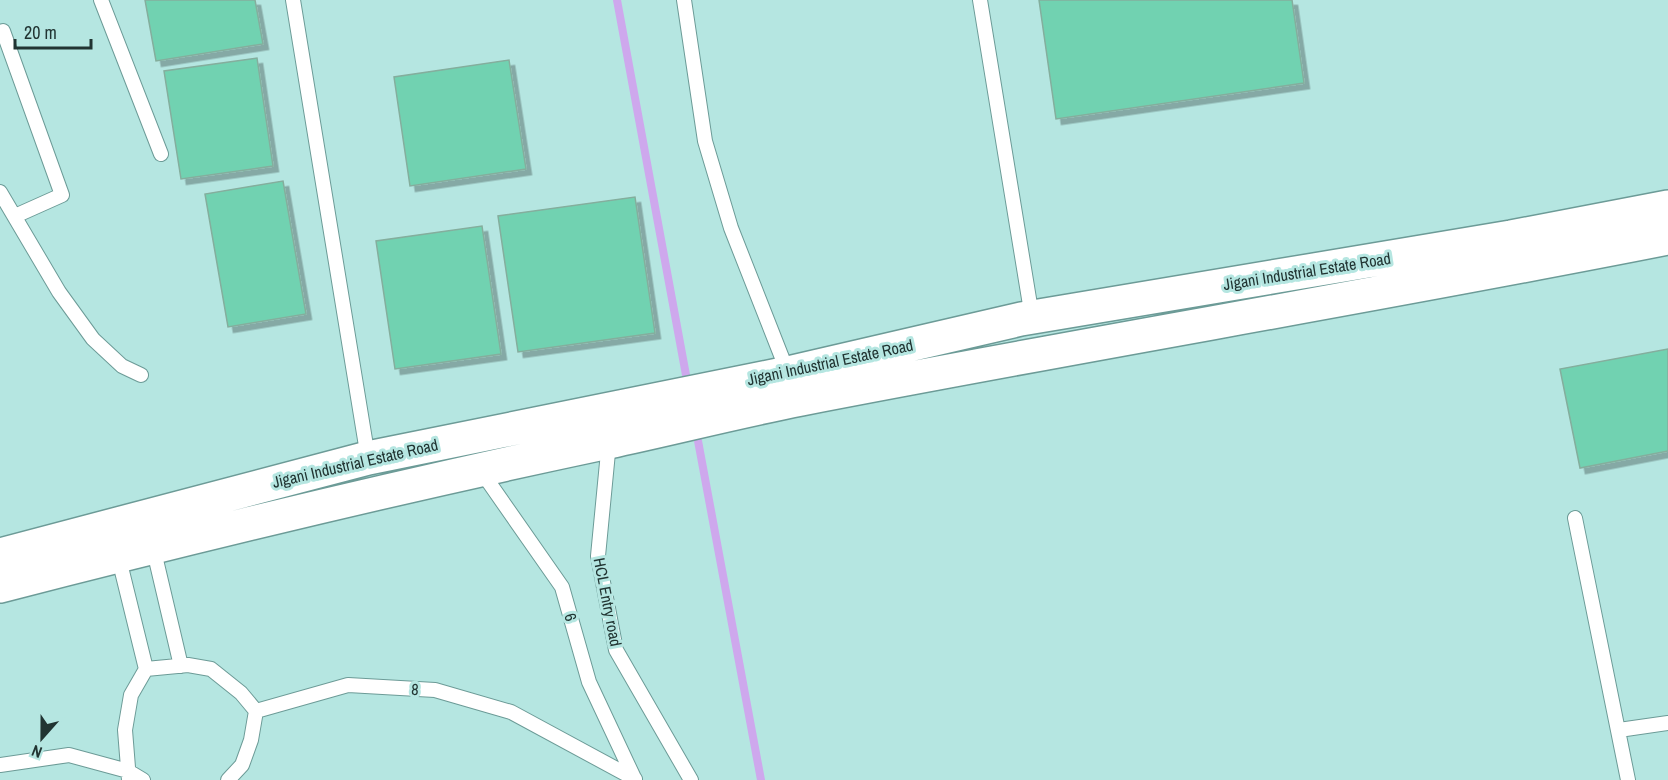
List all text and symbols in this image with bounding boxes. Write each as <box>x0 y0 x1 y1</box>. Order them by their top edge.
scale bar <box>15 12 92 50</box>
text: 20 m <box>24 20 57 45</box>
street label: Jigani Industrial Estate Road <box>1222 247 1392 295</box>
street label: Jigani Industrial Estate Road <box>745 334 915 390</box>
street label: Jigani Industrial Estate Road <box>270 433 440 493</box>
street label: HCL Entry road <box>589 556 627 648</box>
street label: 6 <box>559 610 583 624</box>
street label: 8 <box>411 678 419 700</box>
north arrow <box>12 708 72 768</box>
text: N <box>28 740 45 764</box>

